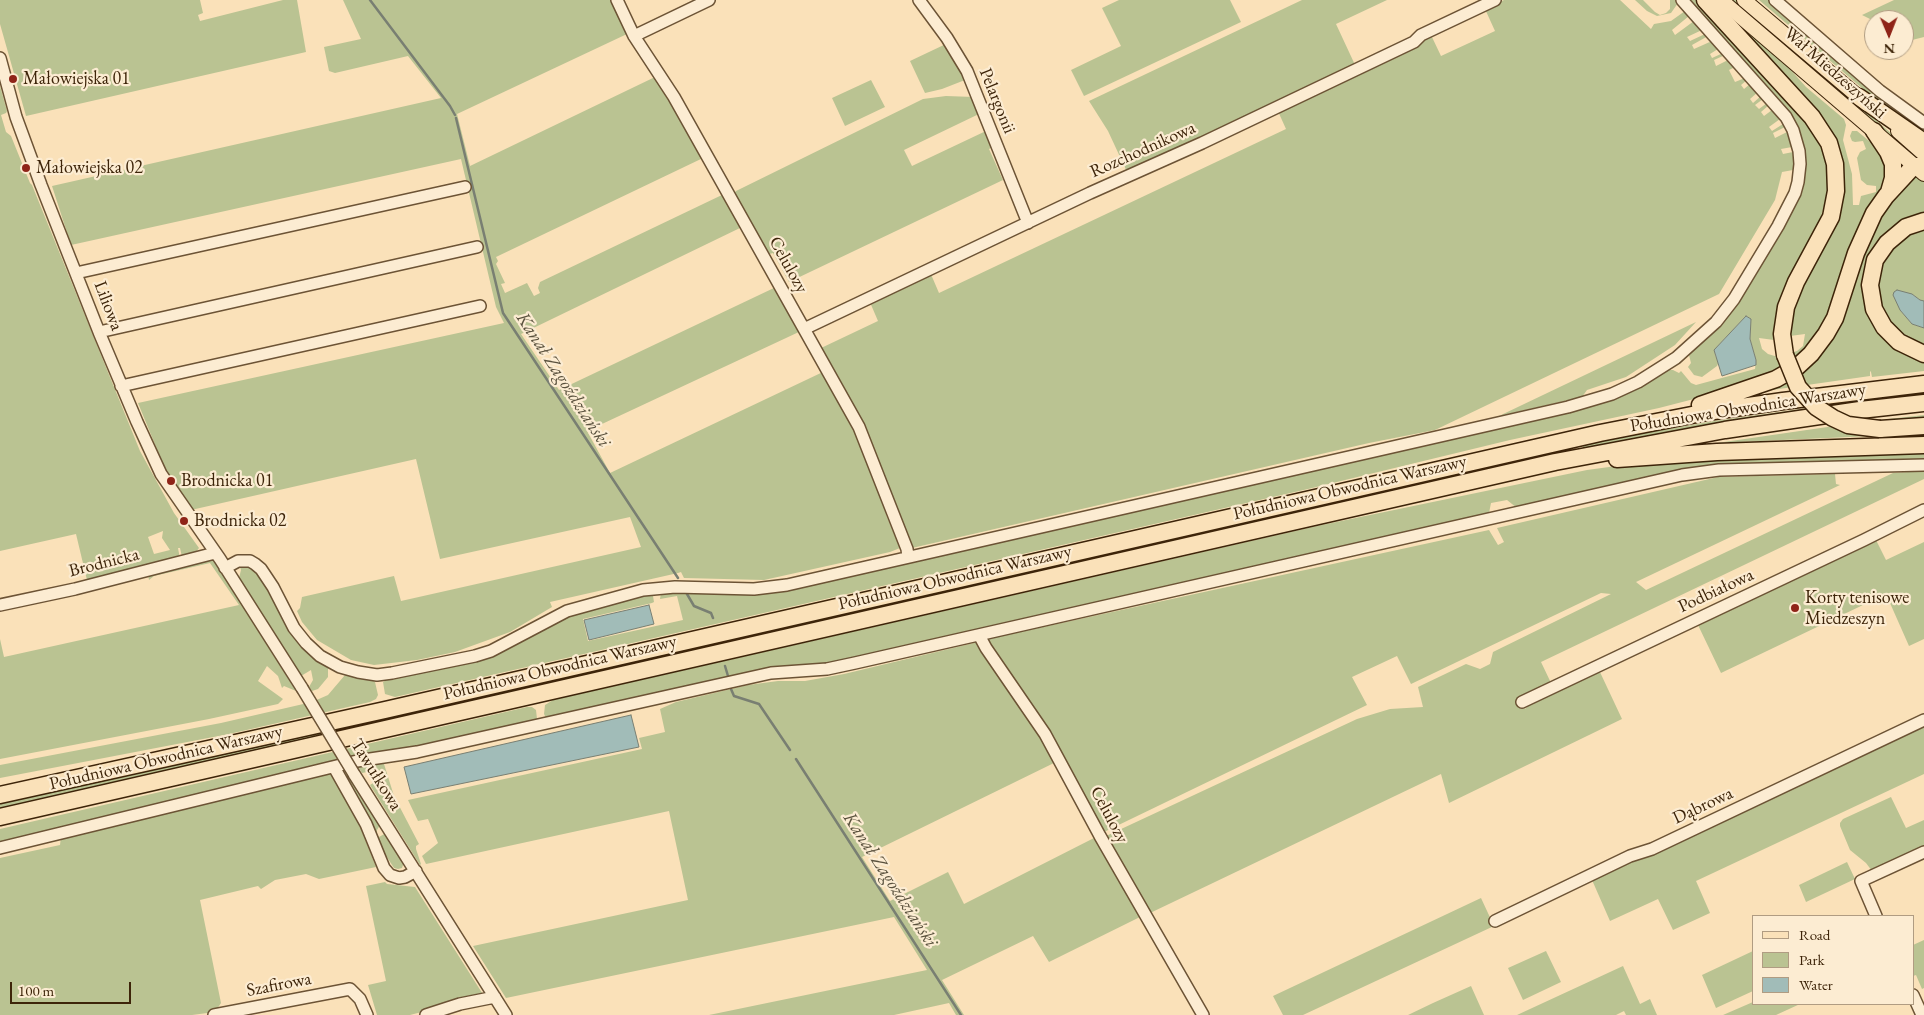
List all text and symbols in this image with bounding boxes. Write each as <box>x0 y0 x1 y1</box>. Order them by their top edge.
north arrow <box>1864 10 1914 60</box>
street label: Wał Miedzeszyński <box>1779 22 1891 124</box>
text: N <box>1883 40 1895 58</box>
street label: Pelargonii <box>974 65 1020 137</box>
place label: Małowiejska 01 <box>23 68 130 90</box>
marker: Małowiejska 01 <box>7 73 19 85</box>
street label: Rozchodnikowa <box>1087 117 1199 183</box>
place label: Małowiejska 02 <box>36 157 143 179</box>
marker: Małowiejska 02 <box>20 162 32 174</box>
street label: Celulozy <box>764 233 812 297</box>
street label: Liliowa <box>89 278 127 334</box>
water label: Kanał Zagoździański <box>511 308 615 452</box>
street label: Południowa Obwodnica Warszawy <box>1628 379 1868 437</box>
street label: Południowa Obwodnica Warszawy <box>1231 451 1469 525</box>
place label: Brodnicka 01 <box>181 470 273 492</box>
marker: Brodnicka 01 <box>165 475 177 487</box>
place label: Brodnicka 02 <box>194 510 286 532</box>
marker: Brodnicka 02 <box>178 515 190 527</box>
street label: Południowa Obwodnica Warszawy <box>836 541 1074 615</box>
street label: Brodnicka <box>67 544 141 582</box>
street label: Podbiałowa <box>1675 564 1757 618</box>
place label: Korty tenisowe Miedzeszyn <box>1805 587 1909 630</box>
marker: Korty tenisowe Miedzeszyn <box>1789 602 1801 614</box>
street label: Południowa Obwodnica Warszawy <box>441 631 679 705</box>
street label: Południowa Obwodnica Warszawy <box>47 721 285 795</box>
street label: Tawułkowa <box>346 735 406 815</box>
street label: Celulozy <box>1085 783 1133 847</box>
street label: Dąbrowa <box>1669 783 1737 829</box>
water label: Kanał Zagoździański <box>838 808 942 952</box>
legend <box>1752 915 1914 1005</box>
text: Road <box>1799 925 1830 944</box>
text: Park <box>1799 950 1825 969</box>
street label: Szafirowa <box>245 968 313 1002</box>
scale bar <box>12 972 134 1004</box>
text: Water <box>1799 975 1833 994</box>
text: 100 m <box>18 981 54 1000</box>

